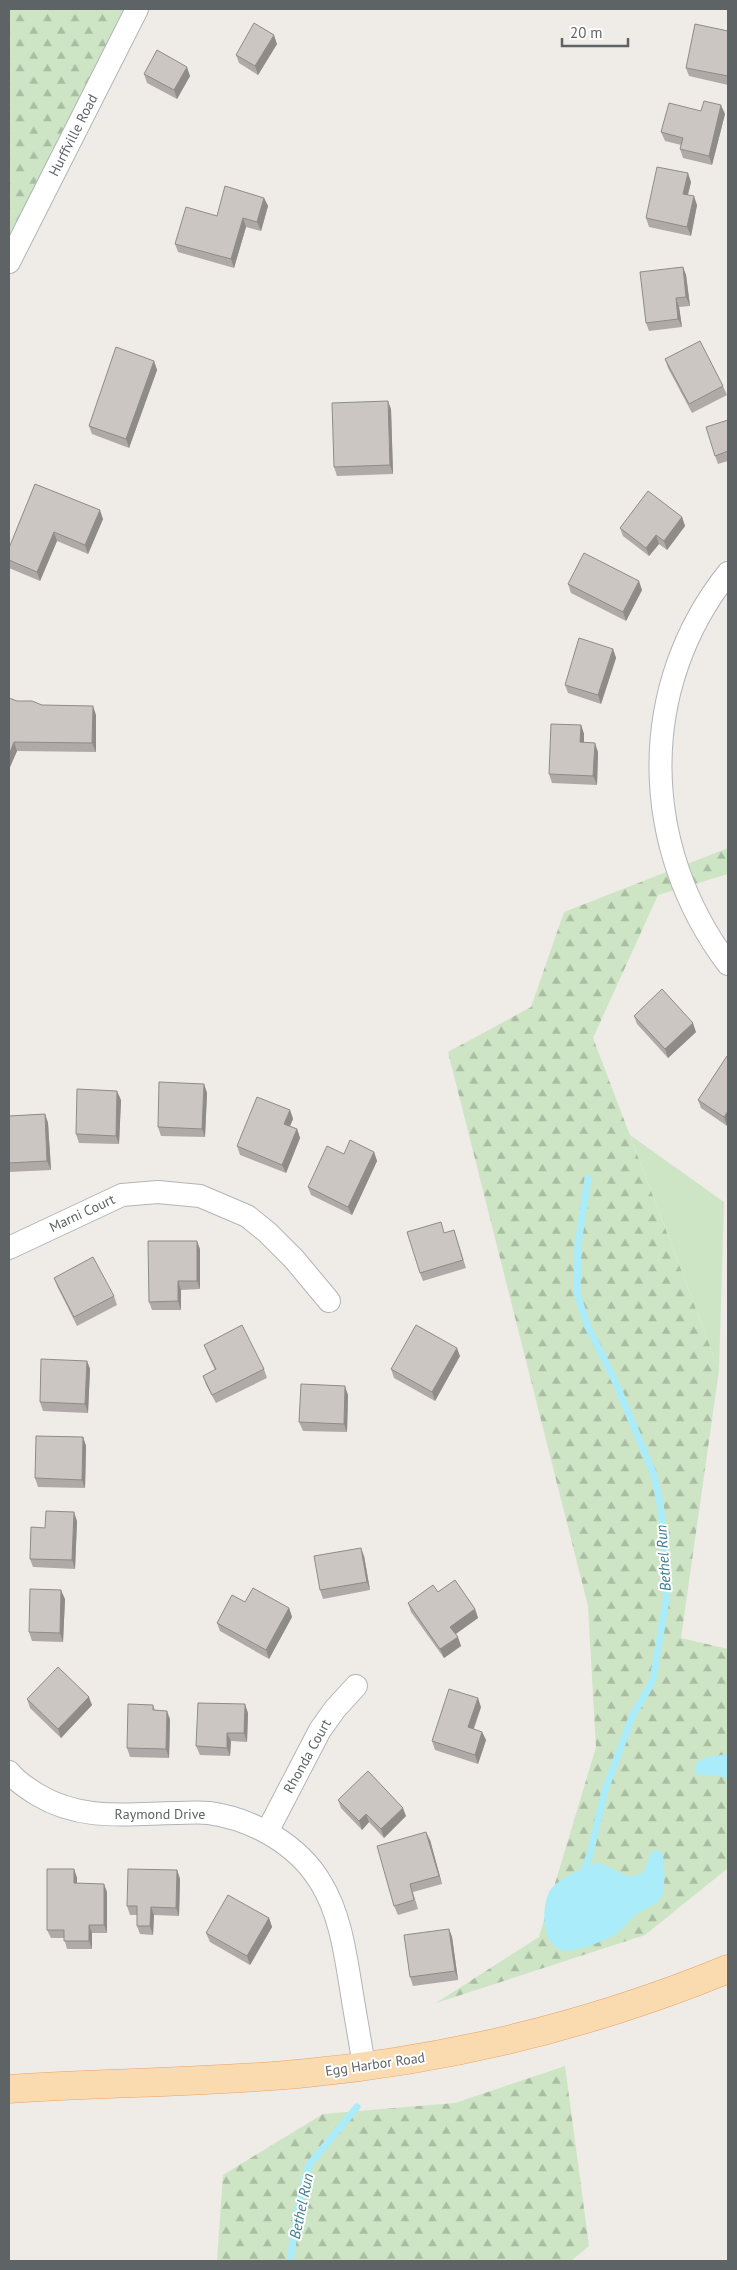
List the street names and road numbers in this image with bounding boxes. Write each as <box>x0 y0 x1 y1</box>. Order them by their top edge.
street label: Hurffville Road <box>45 91 101 179</box>
street label: Marni Court <box>46 1190 118 1236</box>
street label: Rhonda Court <box>279 1716 335 1796</box>
street label: Raymond Drive <box>115 1805 205 1823</box>
street label: Egg Harbor Road <box>324 2048 426 2080</box>

